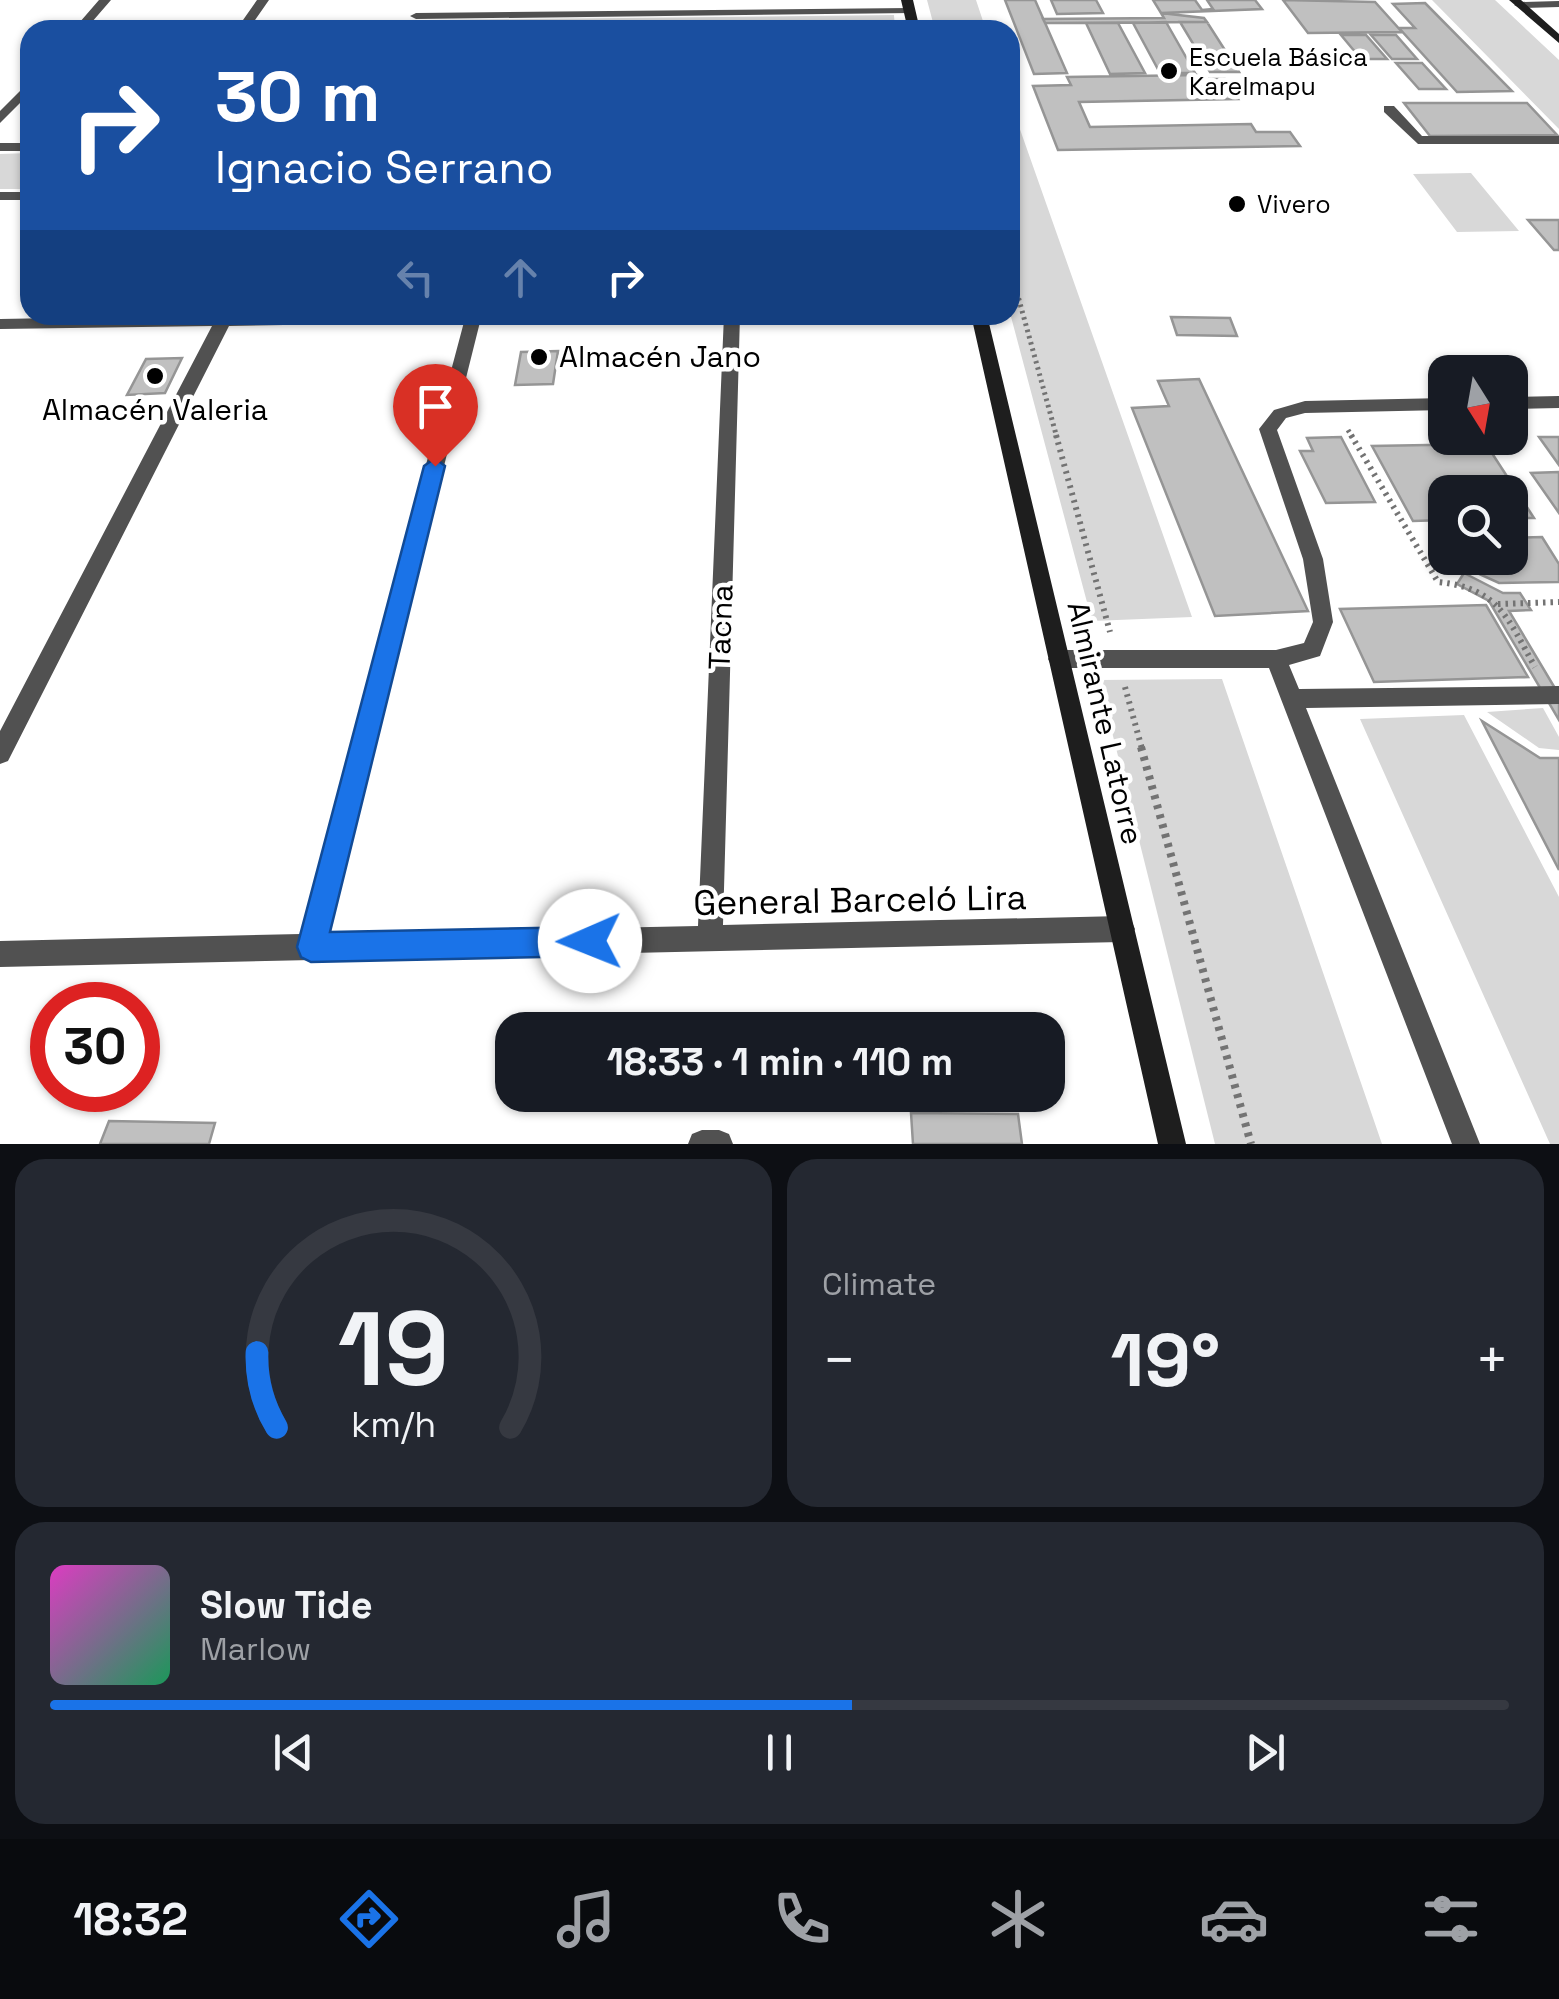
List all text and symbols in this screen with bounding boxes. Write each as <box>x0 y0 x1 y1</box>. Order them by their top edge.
place label: Escuela Básica Karelmapu <box>1189 41 1368 102</box>
text: 30 m <box>215 52 380 141</box>
icon: right <box>50 60 180 190</box>
marker: Escuela Básica Karelmapu <box>1158 60 1180 82</box>
text: Ignacio Serrano <box>215 139 554 196</box>
place label: Vivero <box>1257 188 1331 220</box>
marker: Vivero <box>1226 193 1248 215</box>
icon: left <box>388 250 443 305</box>
icon: ahead <box>493 250 548 305</box>
icon: right <box>598 250 653 305</box>
place label: Almacén Jano <box>559 337 761 376</box>
marker: Almacén Jano <box>528 346 550 368</box>
north arrow <box>1428 355 1528 455</box>
map controls <box>1428 355 1528 575</box>
pin <box>393 364 478 467</box>
marker: Almacén Valeria <box>144 365 166 387</box>
icon: arrive <box>408 379 463 434</box>
place label: Almacén Valeria <box>42 390 268 429</box>
button: search <box>1428 475 1528 575</box>
street label: Tacna <box>700 584 741 670</box>
street label: Almirante Latorre <box>1059 597 1152 848</box>
street label: General Barceló Lira <box>693 875 1027 925</box>
position arrow <box>538 889 642 993</box>
speed limit sign: 30 <box>30 982 160 1112</box>
text: 18:33 · 1 min · 110 m <box>607 1038 953 1086</box>
text: Climate <box>822 1264 936 1304</box>
text: 19 <box>338 1283 449 1415</box>
text: 19° <box>1111 1312 1220 1408</box>
text: − <box>822 1325 856 1395</box>
text: + <box>1475 1325 1509 1395</box>
text: km/h <box>351 1402 436 1447</box>
text: Slow Tide <box>200 1581 373 1629</box>
text: Marlow <box>200 1629 311 1669</box>
icon: previous <box>266 1725 321 1780</box>
icon: pause <box>752 1725 807 1780</box>
icon: next <box>1238 1725 1293 1780</box>
icon: directions <box>334 1884 404 1954</box>
icon: music <box>551 1884 621 1954</box>
icon: phone <box>767 1884 837 1954</box>
icon: climate <box>983 1884 1053 1954</box>
icon: car <box>1199 1884 1269 1954</box>
icon: filters <box>1416 1884 1486 1954</box>
text: 18:32 <box>73 1891 188 1948</box>

